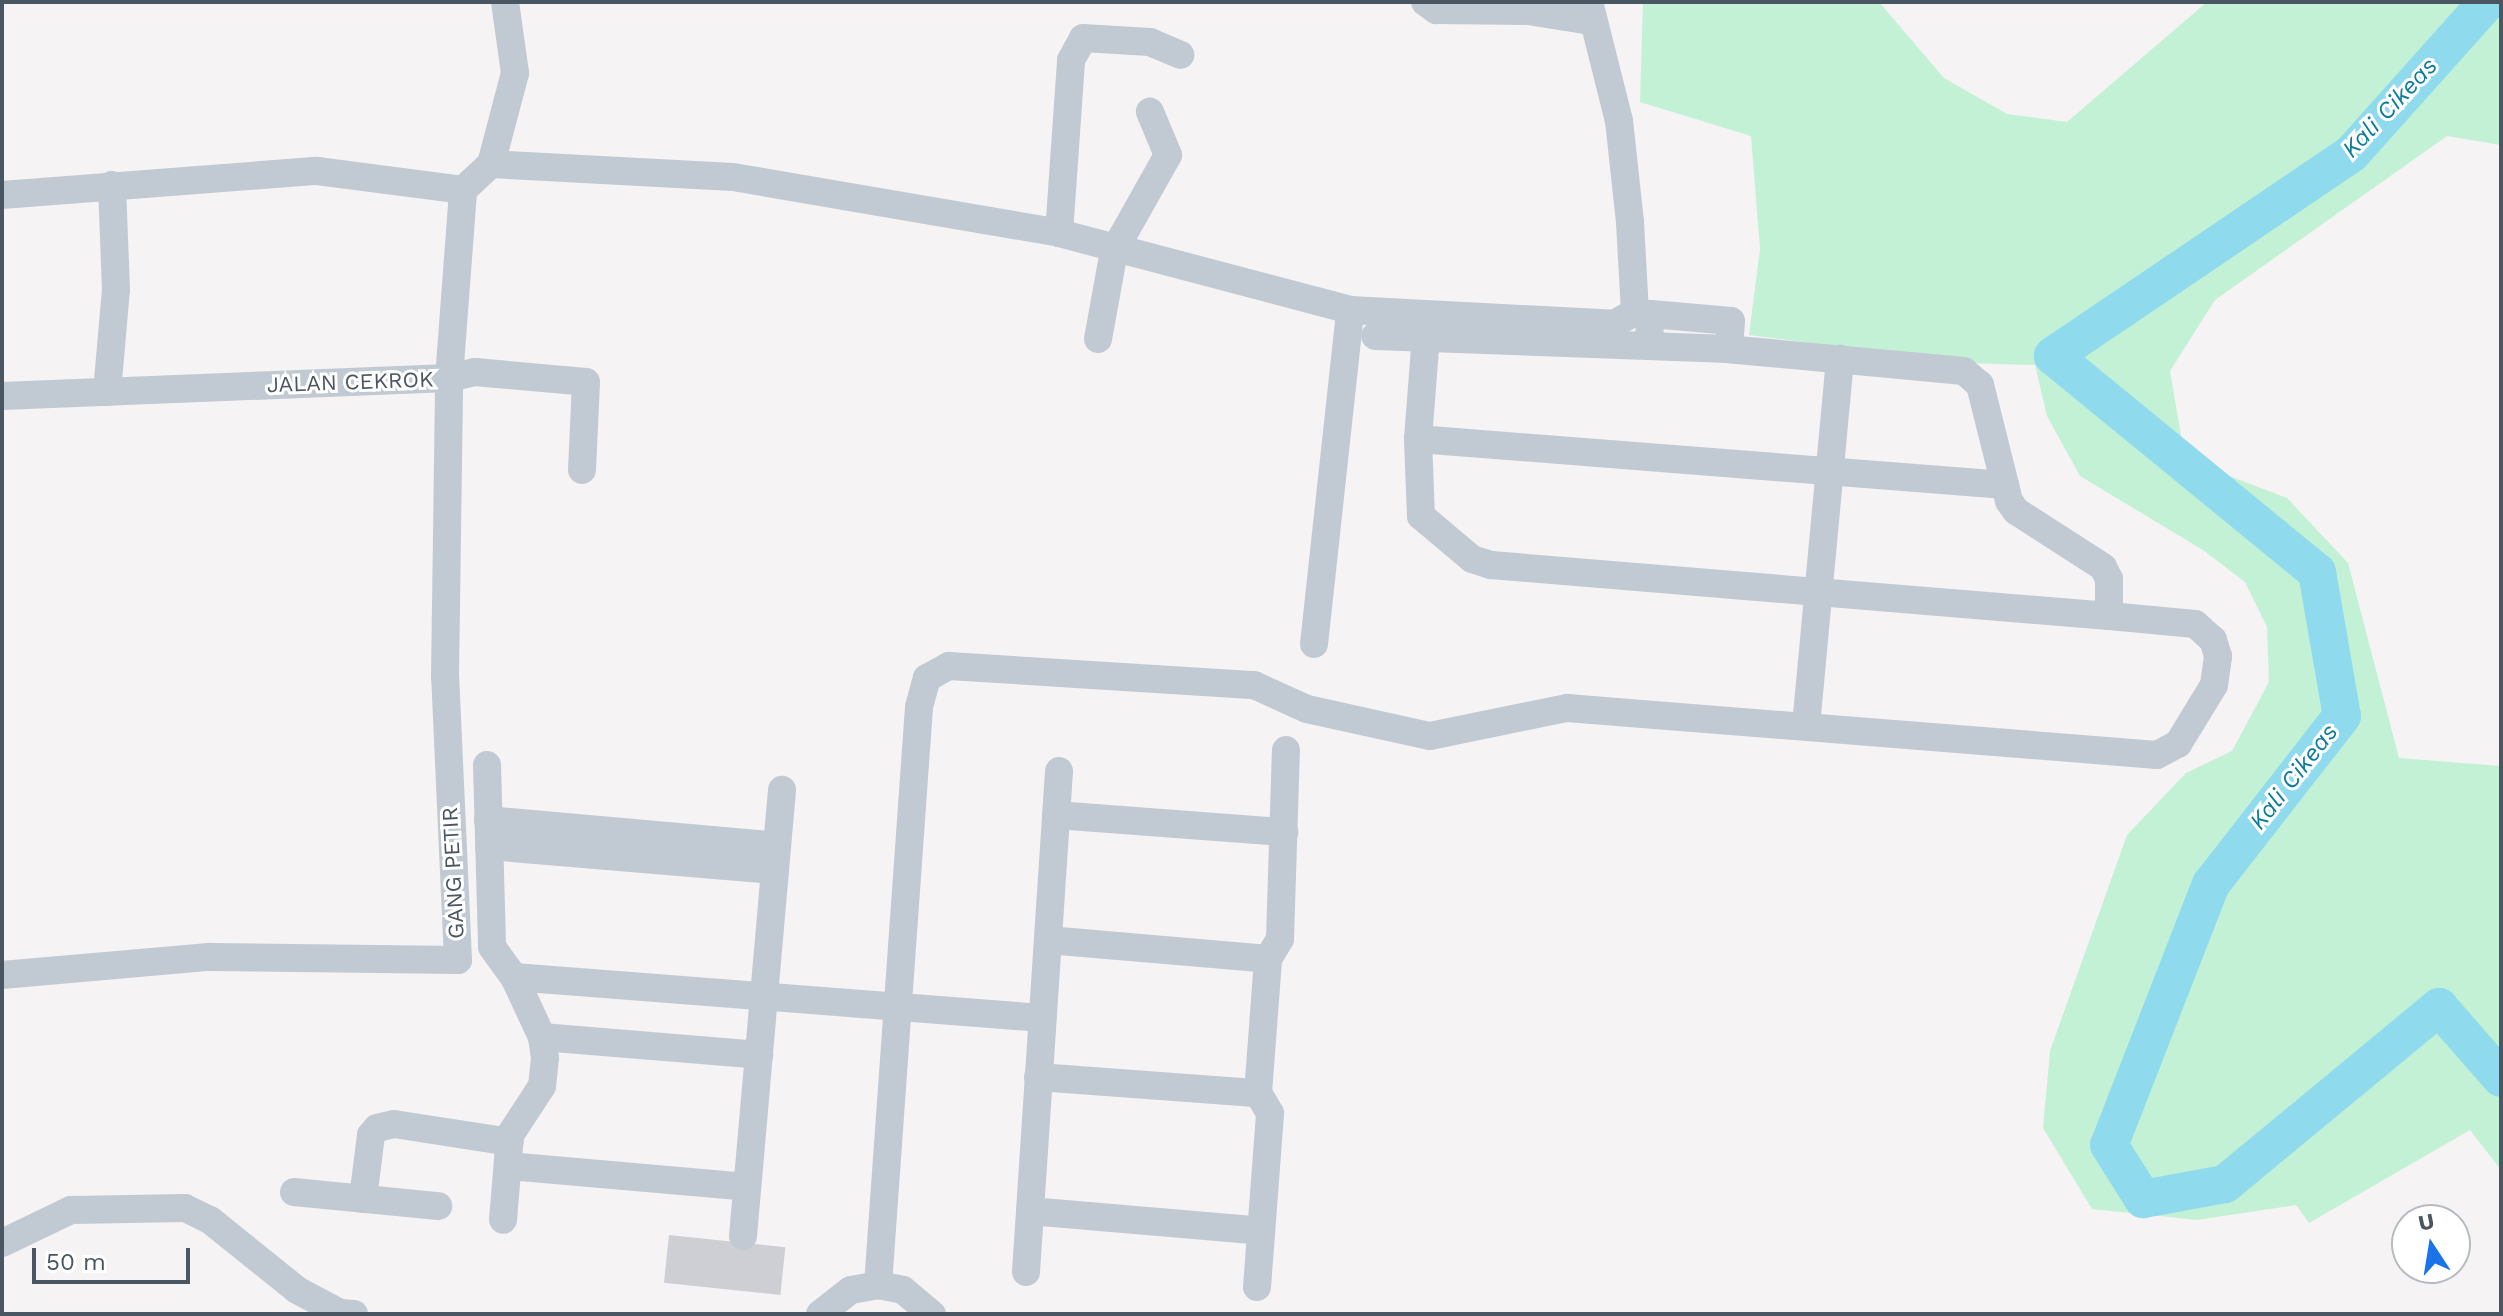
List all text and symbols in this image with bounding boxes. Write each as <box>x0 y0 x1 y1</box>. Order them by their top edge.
water label: Kali Cikeas <box>2336 52 2444 164</box>
street label: JALAN CEKROK <box>266 366 434 398</box>
water label: Kali Cikeas <box>2244 718 2344 836</box>
street label: GANG PETIR <box>436 806 470 940</box>
north arrow <box>2391 1204 2471 1284</box>
text: U <box>2416 1208 2437 1236</box>
scale bar <box>36 1232 194 1282</box>
text: 50 m <box>46 1248 106 1276</box>

